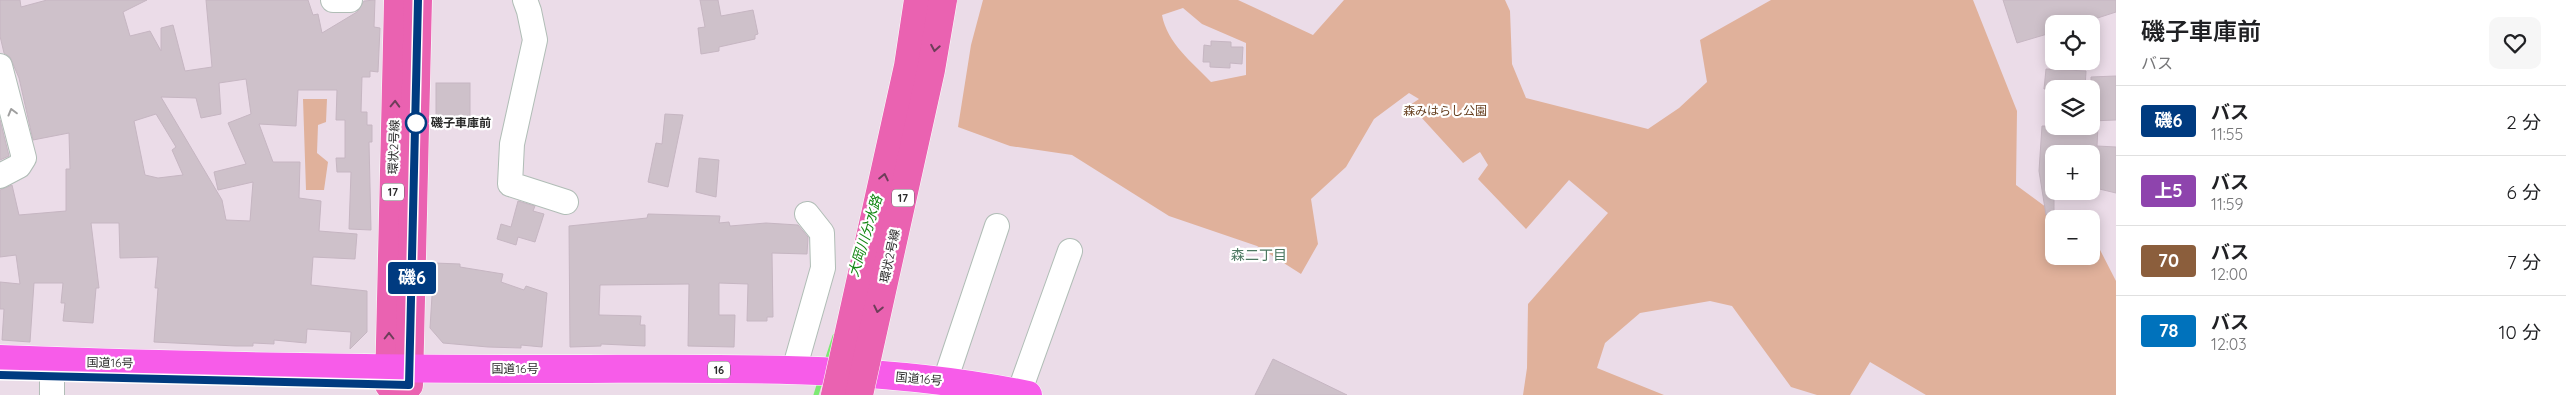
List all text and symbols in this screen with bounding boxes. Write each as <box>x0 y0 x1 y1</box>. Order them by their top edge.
map controls <box>2045 15 2100 265</box>
button: locate <box>2045 15 2100 70</box>
text: 磯子車庫前 <box>2141 16 2261 46</box>
button: heart <box>2489 17 2541 69</box>
one-way arrow <box>930 44 940 52</box>
text: バス <box>2141 53 2173 73</box>
button: layers <box>2045 80 2100 135</box>
one-way arrow <box>390 99 400 107</box>
text: バス <box>2211 100 2249 124</box>
park label: 森みはらし公園 <box>1403 103 1487 118</box>
one-way arrow <box>7 108 18 116</box>
text: 磯6 <box>2155 109 2182 132</box>
text: 2 分 <box>2506 110 2541 134</box>
marker: 磯子車庫前 <box>405 112 427 134</box>
place label: 磯子車庫前 <box>430 115 491 130</box>
street label: 環状2号線 <box>385 119 402 175</box>
text: 11:55 <box>2211 124 2243 144</box>
button: + <box>2045 145 2100 200</box>
text: バス <box>2211 170 2249 194</box>
one-way arrow <box>878 172 889 181</box>
text: 上5 <box>2154 179 2183 202</box>
text: 6 分 <box>2507 180 2541 204</box>
road number: 17 <box>382 183 404 200</box>
road number: 17 <box>892 190 914 207</box>
water label: 大岡川分水路 <box>844 192 886 279</box>
text: 11:59 <box>2211 194 2243 214</box>
button: − <box>2045 210 2100 265</box>
street label: 環状2号線 <box>876 228 903 284</box>
text: バス <box>2211 240 2249 264</box>
district label: 森二丁目 <box>1231 246 1287 264</box>
text: 70 <box>2158 249 2179 272</box>
text: 7 分 <box>2507 250 2541 274</box>
line badge: 磯6 <box>390 262 434 294</box>
text: 12:00 <box>2211 264 2248 284</box>
text: 磯6 <box>398 266 426 289</box>
one-way arrow <box>874 305 884 314</box>
text: バス <box>2211 310 2249 334</box>
text: 78 <box>2159 319 2178 342</box>
text: 10 分 <box>2498 320 2541 344</box>
one-way arrow <box>384 332 394 340</box>
text: 12:03 <box>2211 334 2247 354</box>
street label: 国道16号 <box>86 355 134 370</box>
street label: 国道16号 <box>492 361 538 376</box>
road number: 16 <box>708 362 730 378</box>
street label: 国道16号 <box>895 369 943 388</box>

